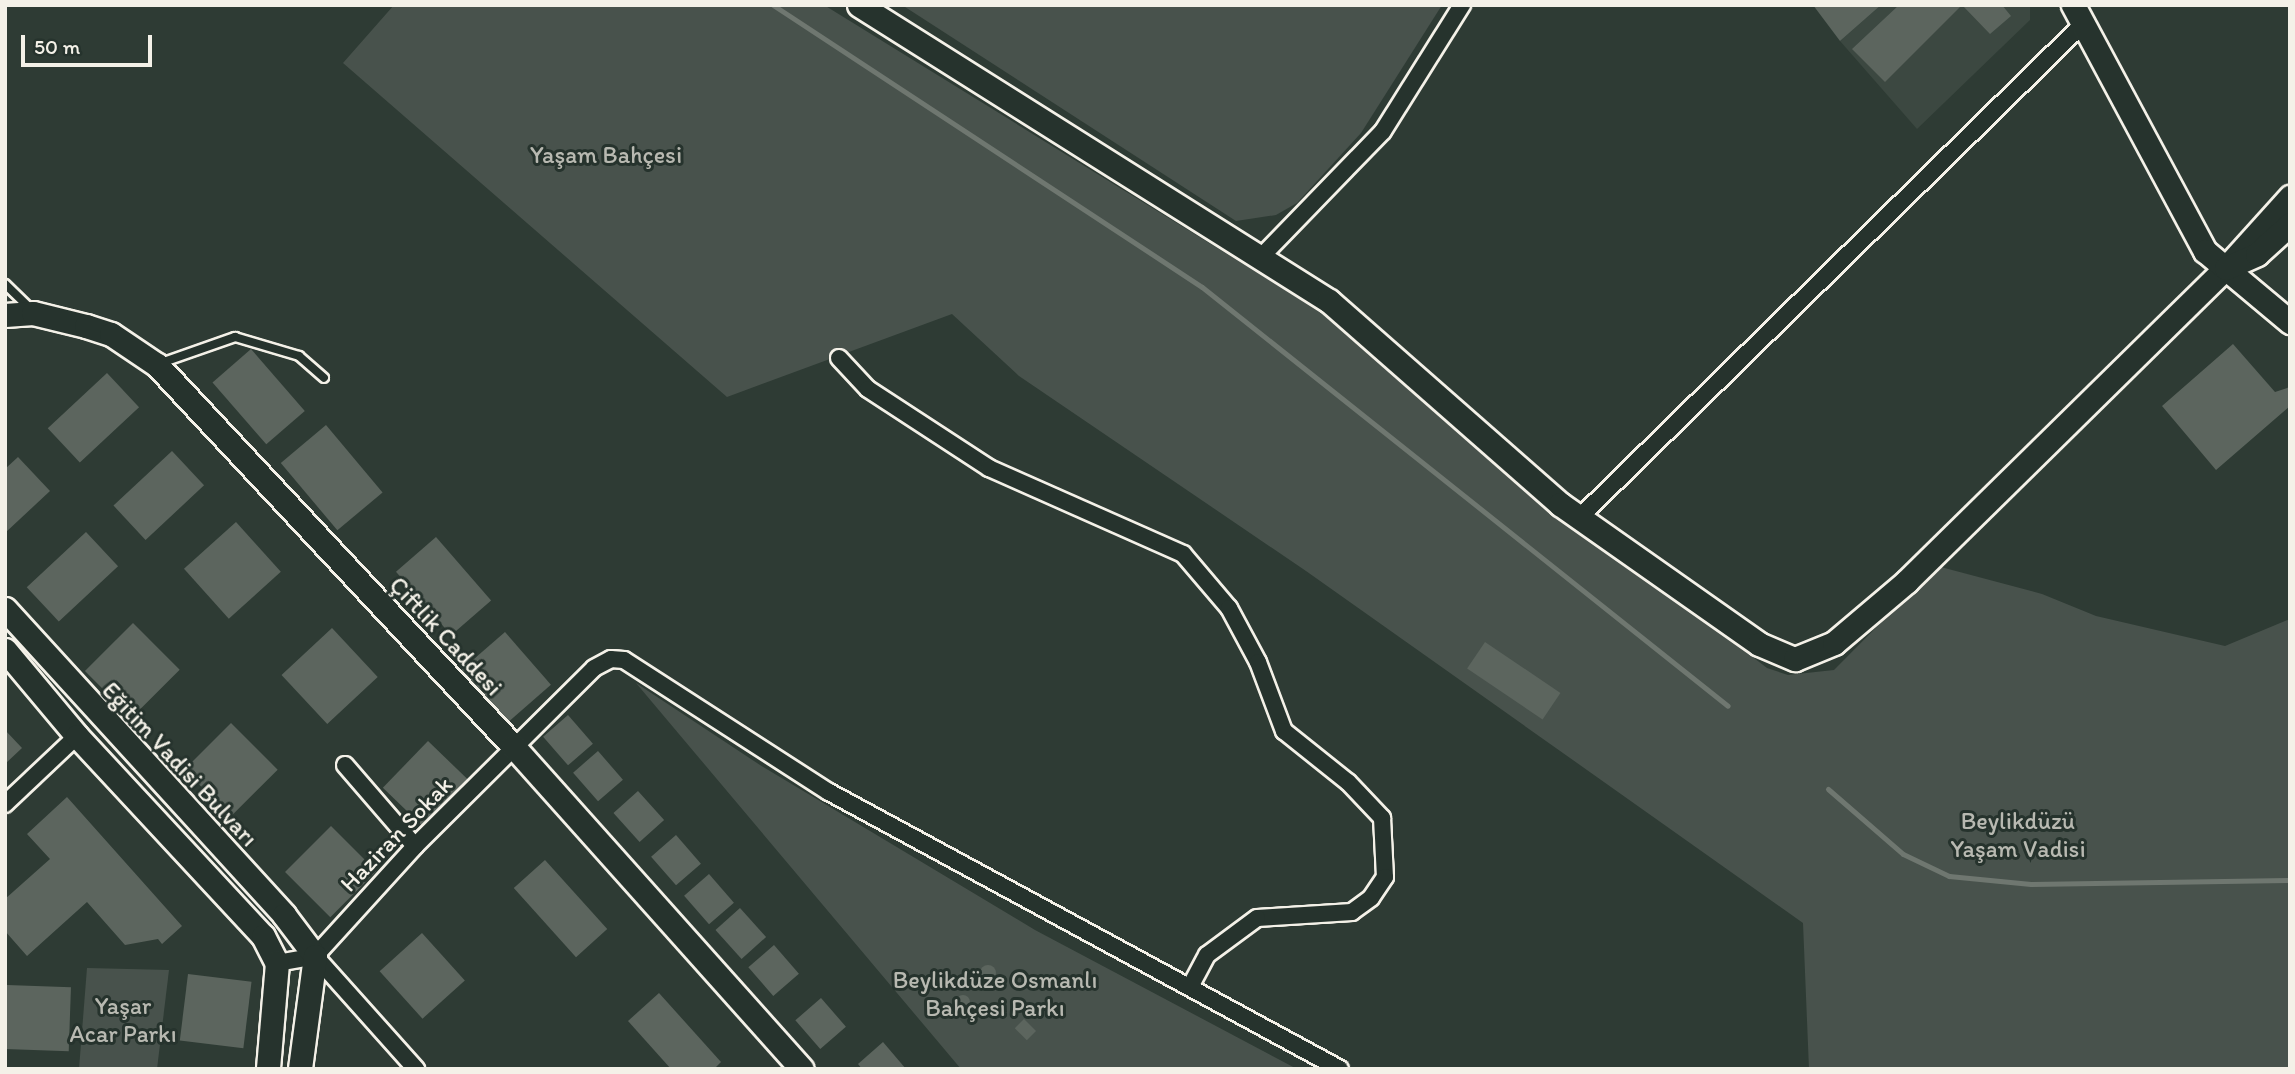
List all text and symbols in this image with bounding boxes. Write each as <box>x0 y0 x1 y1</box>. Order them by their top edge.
scale bar <box>24 21 156 65</box>
text: 50 m <box>34 34 80 59</box>
park label: Yaşam Bahçesi <box>530 141 682 169</box>
street label: Çiftlik Caddesi <box>384 571 508 701</box>
street label: Eğitim Vadisi Bulvarı <box>97 676 263 852</box>
street label: Haziran Sokak <box>334 770 458 898</box>
park label: Beylikdüzü Yaşam Vadisi <box>1951 807 2085 863</box>
park label: Beylikdüze Osmanlı Bahçesi Parkı <box>893 966 1097 1022</box>
park label: Yaşar Acar Parkı <box>70 992 176 1048</box>

